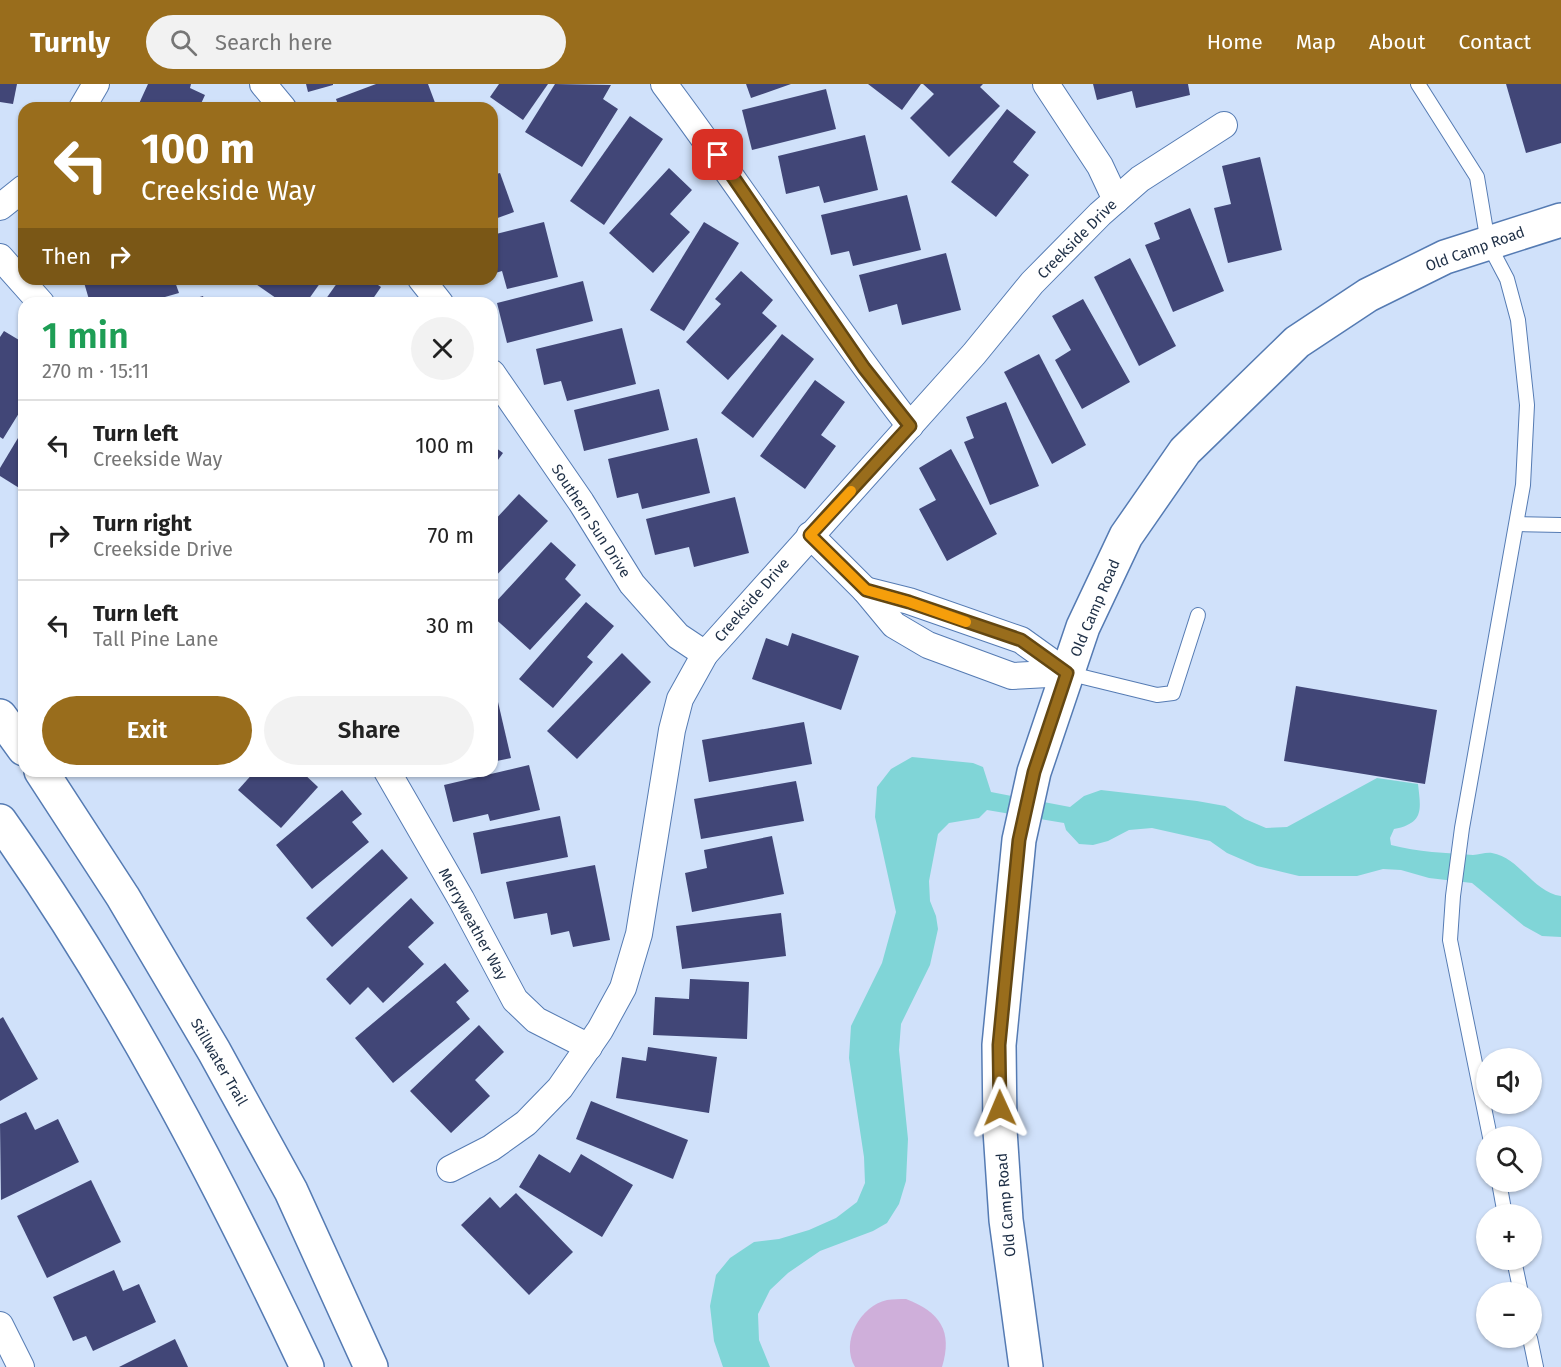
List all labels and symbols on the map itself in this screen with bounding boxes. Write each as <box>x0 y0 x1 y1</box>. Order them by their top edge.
pin <box>692 129 743 180</box>
street label: Creekside Drive <box>1034 196 1120 282</box>
street label: Old Camp Road <box>1423 223 1527 275</box>
street label: Southern Sun Drive <box>548 461 634 581</box>
street label: Creekside Drive <box>711 554 793 646</box>
street label: Old Camp Road <box>1066 556 1124 660</box>
street label: Merryweather Way <box>435 865 512 984</box>
street label: Stillwater Trail <box>187 1015 252 1109</box>
position arrow <box>968 1076 1032 1140</box>
street label: Old Camp Road <box>992 1152 1020 1258</box>

